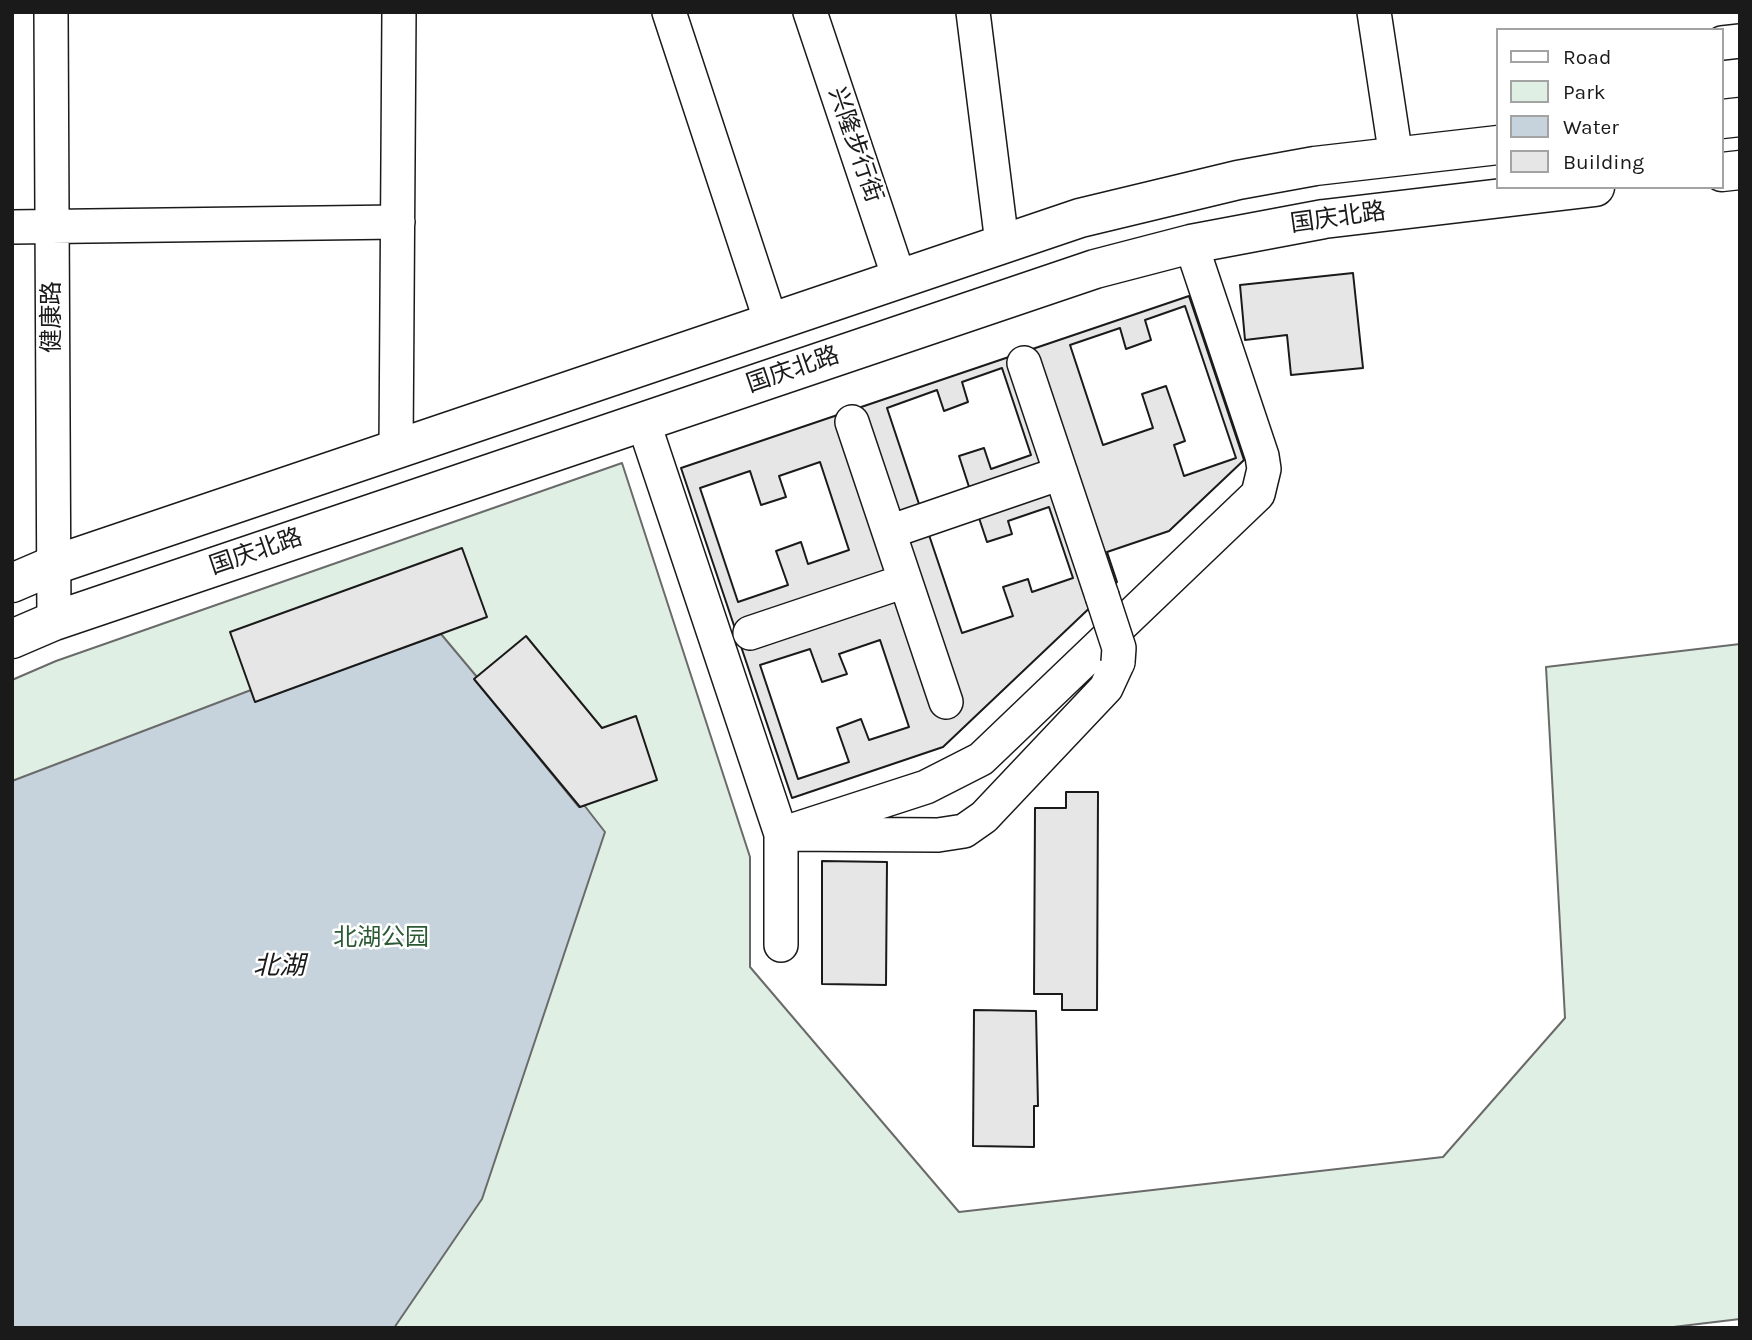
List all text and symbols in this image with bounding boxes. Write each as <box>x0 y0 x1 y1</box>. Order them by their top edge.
legend <box>1496 28 1724 189</box>
text: Road <box>1563 45 1611 69</box>
text: Park <box>1563 80 1606 104</box>
street label: 兴隆步行街 <box>822 84 888 206</box>
text: Water <box>1563 115 1619 139</box>
text: Building <box>1563 150 1644 174</box>
street label: 国庆北路 <box>1288 197 1388 239</box>
street label: 健康路 <box>38 281 66 353</box>
street label: 国庆北路 <box>743 341 843 399</box>
street label: 国庆北路 <box>206 523 306 581</box>
park label: 北湖公园 <box>333 924 429 952</box>
water label: 北湖 <box>253 951 305 983</box>

